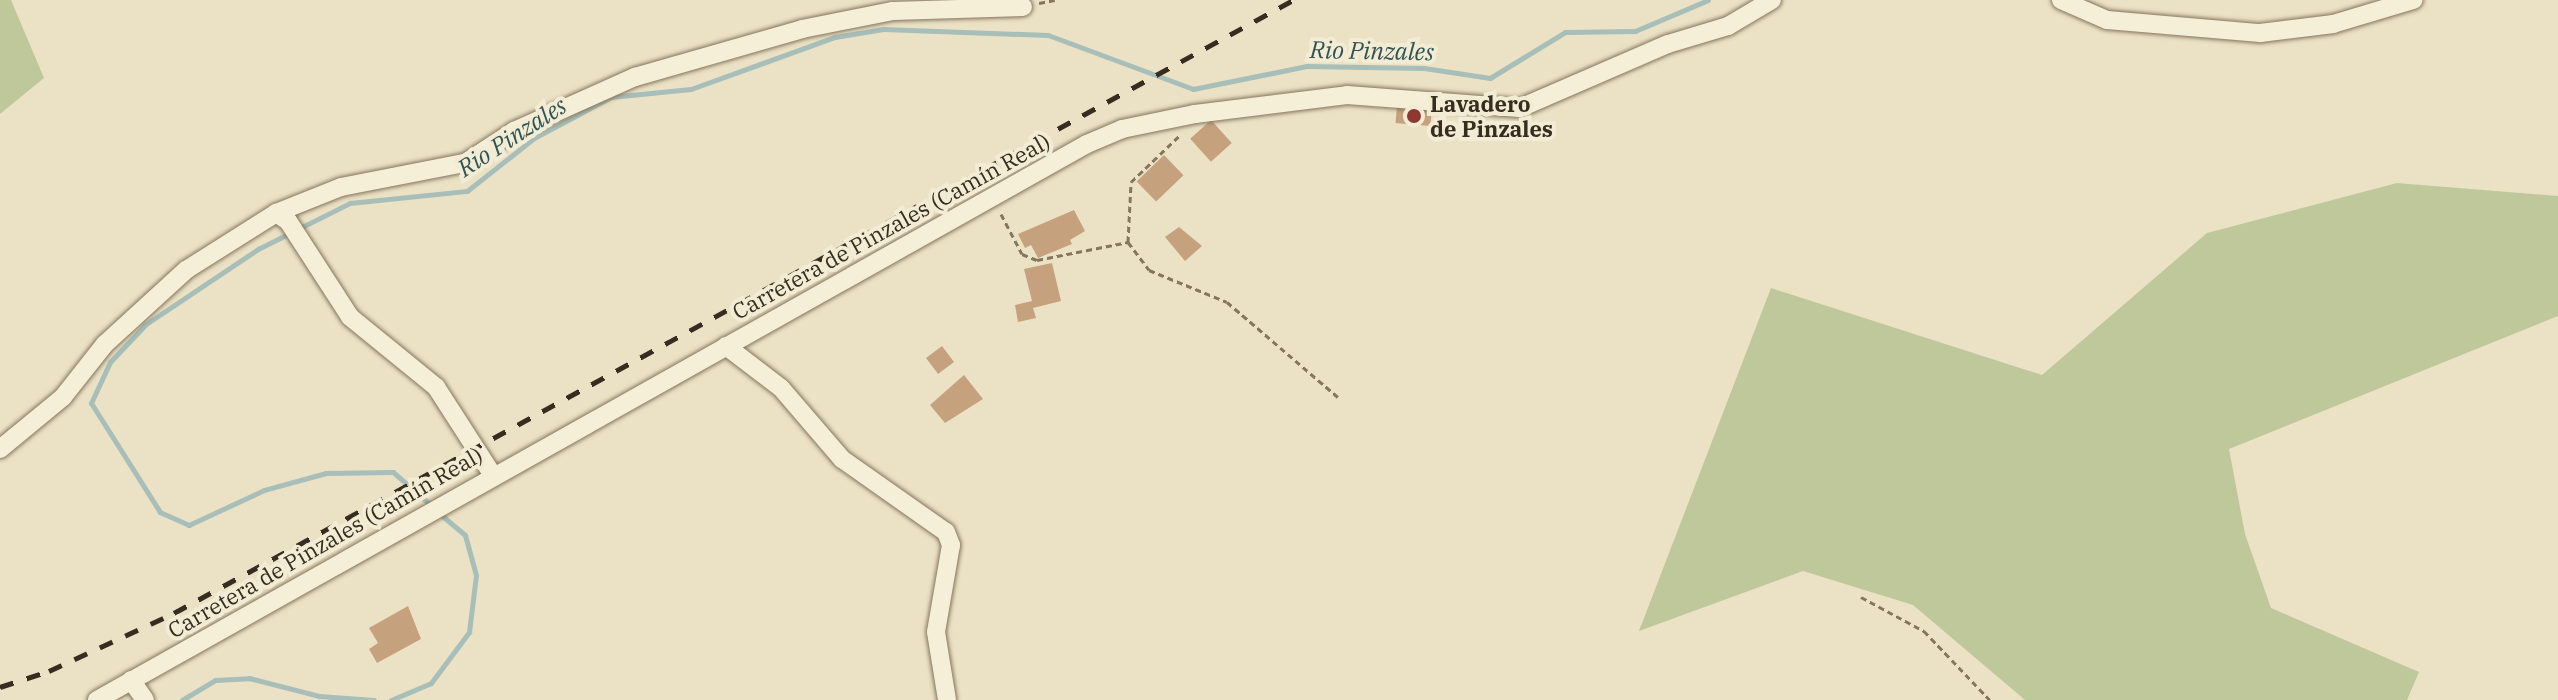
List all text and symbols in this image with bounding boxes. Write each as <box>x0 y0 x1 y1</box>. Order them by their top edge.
water label: Rio Pinzales <box>1310 36 1434 66</box>
place label: Lavadero de Pinzales <box>1430 90 1553 142</box>
water label: Rio Pinzales <box>452 91 572 183</box>
marker: Lavadero de Pinzales <box>1405 107 1423 125</box>
street label: Carretera de Pinzales (Camín Real) <box>728 127 1054 325</box>
street label: Carretera de Pinzales (Camín Real) <box>163 441 487 643</box>

